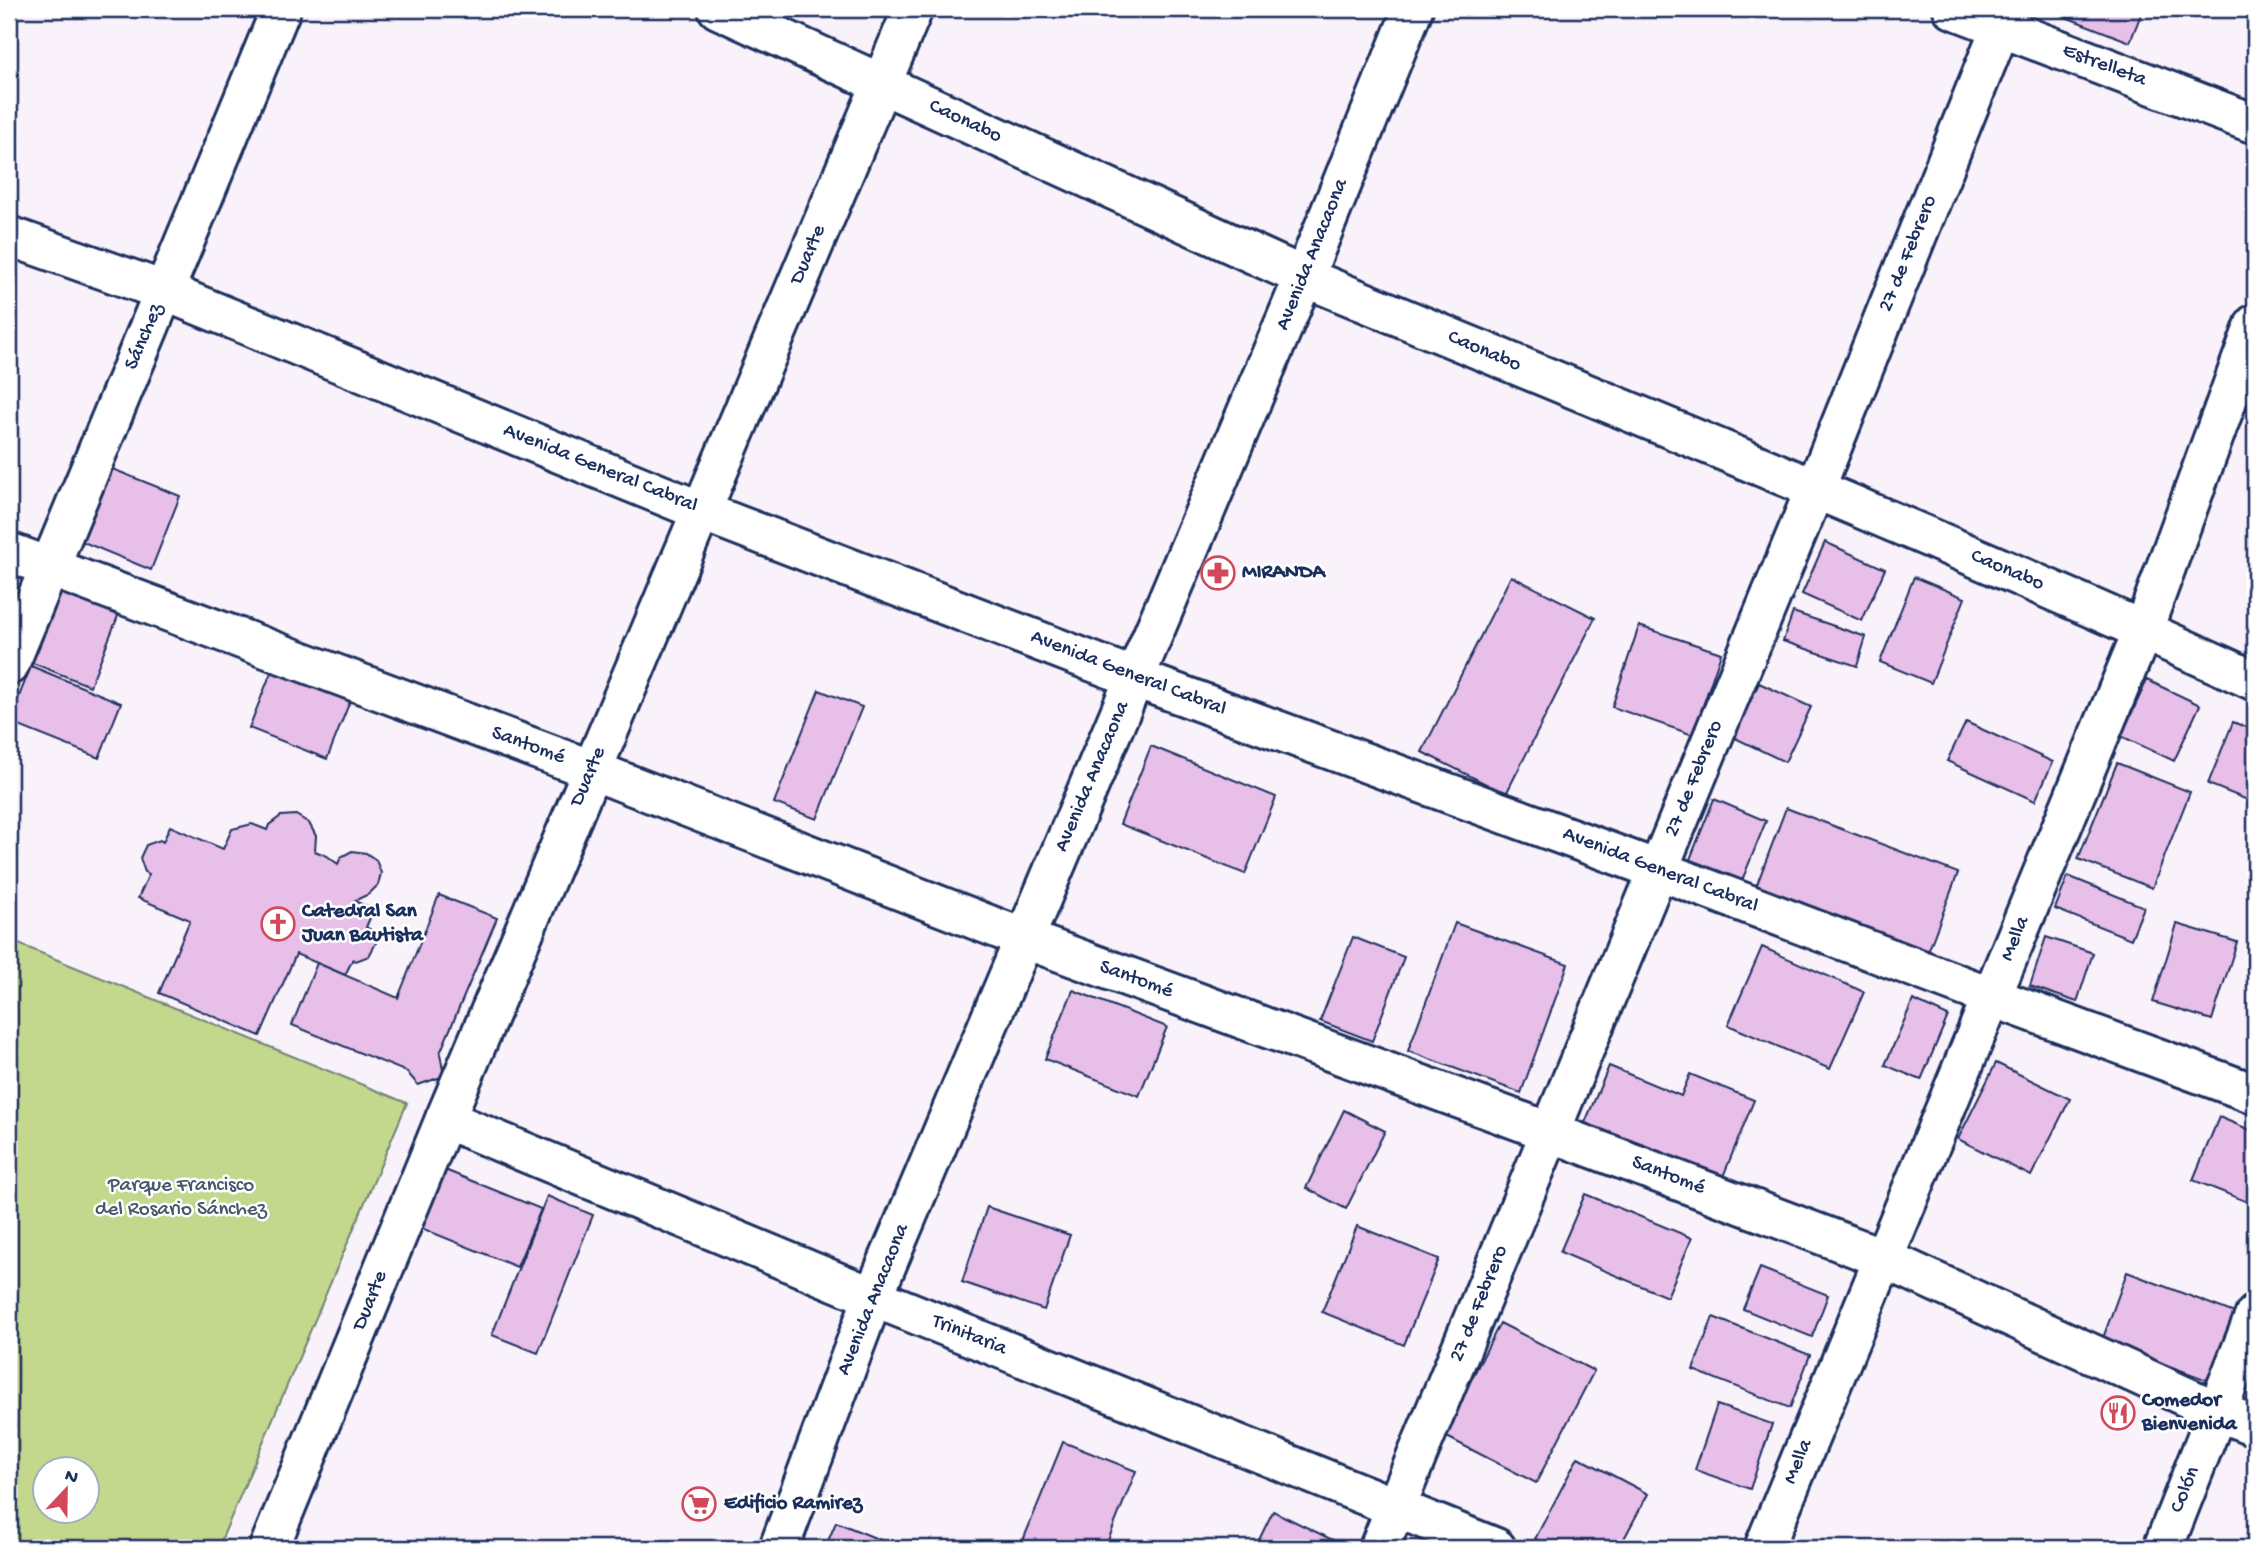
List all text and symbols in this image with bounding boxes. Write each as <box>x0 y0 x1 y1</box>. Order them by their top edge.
street label: Estrelleta <box>2058 39 2151 94</box>
street label: Caonabo <box>925 94 1006 150</box>
street label: Avenida Anacaona <box>1271 174 1355 334</box>
street label: 27 de Febrero <box>1874 192 1944 316</box>
street label: Duarte <box>785 220 833 290</box>
street label: Sánchez <box>120 299 170 374</box>
street label: Caonabo <box>1443 325 1525 379</box>
street label: Avenida General Cabral <box>499 419 701 519</box>
street label: Caonabo <box>1966 544 2048 598</box>
pharmacy icon: MIRANDA <box>1199 554 1237 592</box>
place label: MIRANDA <box>1242 561 1326 586</box>
street label: Avenida General Cabral <box>1027 625 1229 723</box>
street label: Avenida Anacaona <box>1050 697 1137 856</box>
street label: 27 de Febrero <box>1660 717 1730 841</box>
street label: Santomé <box>488 721 569 771</box>
street label: Duarte <box>565 742 613 812</box>
street label: Avenida General Cabral <box>1559 822 1761 920</box>
place label: Catedral San Juan Bautista <box>301 900 424 949</box>
church icon: Catedral San Juan Bautista <box>259 905 297 943</box>
street label: Mella <box>1996 912 2037 965</box>
street label: Santomé <box>1096 955 1177 1005</box>
street label: Santomé <box>1628 1151 1709 1202</box>
park label: Parque Francisco del Rosario Sánchez <box>95 1174 268 1223</box>
street label: Avenida Anacaona <box>832 1219 916 1379</box>
street label: 27 de Febrero <box>1445 1242 1515 1366</box>
street label: Duarte <box>347 1266 395 1336</box>
street label: Trinitaria <box>927 1309 1011 1363</box>
place label: Comedor Bienvenida <box>2141 1389 2238 1438</box>
restaurant icon: Comedor Bienvenida <box>2099 1394 2137 1432</box>
street label: Mella <box>1779 1435 1820 1488</box>
north arrow <box>32 1456 102 1526</box>
street label: Colón <box>2165 1463 2207 1517</box>
text: N <box>61 1464 81 1490</box>
supermarket icon: Edificio Ramirez <box>680 1485 718 1523</box>
place label: Edificio Ramirez <box>724 1492 864 1517</box>

